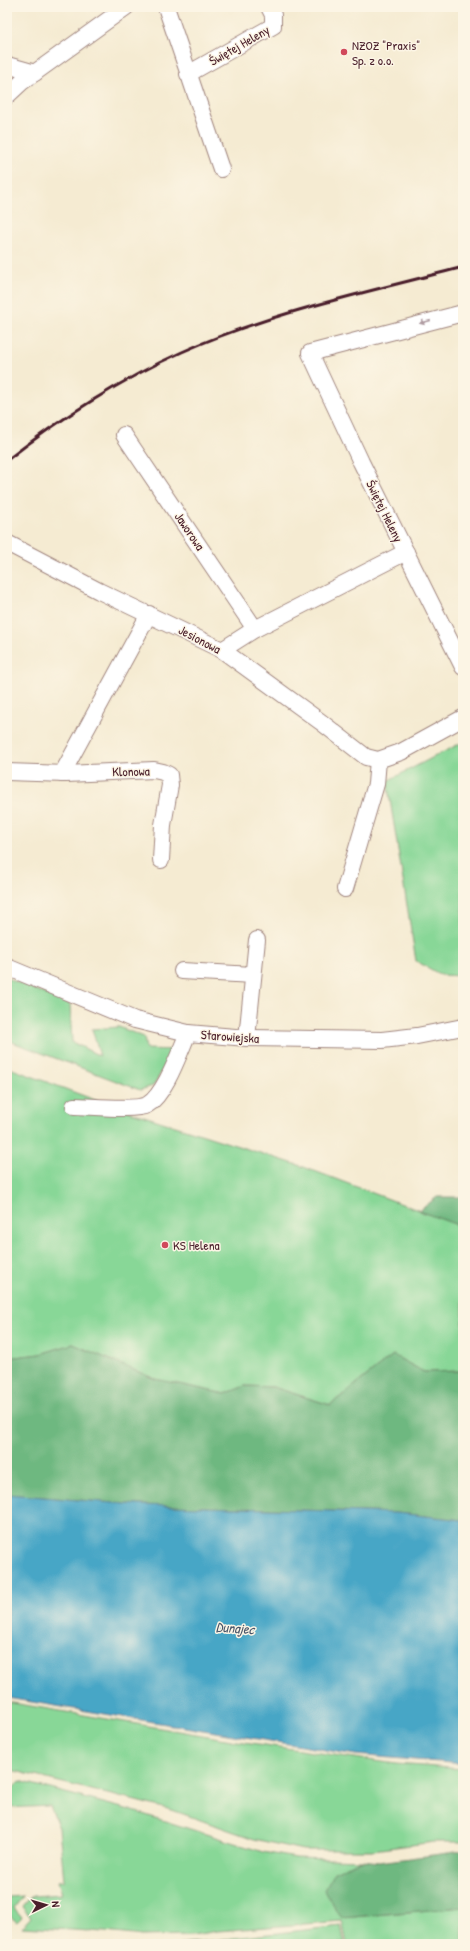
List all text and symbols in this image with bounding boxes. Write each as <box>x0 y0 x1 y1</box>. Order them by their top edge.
street label: Świętej Heleny <box>205 20 273 70</box>
place label: NZOZ "Praxis" Sp. z o.o. <box>352 36 420 69</box>
marker: NZOZ "Praxis" Sp. z o.o. <box>339 47 349 57</box>
one-way arrow <box>419 320 432 326</box>
street label: Świętej Heleny <box>362 477 408 546</box>
street label: Jaworowa <box>171 508 209 554</box>
street label: Jesionowa <box>176 620 224 658</box>
street label: Klonowa <box>112 762 150 780</box>
street label: Starowiejska <box>200 1025 260 1047</box>
place label: KS Helena <box>173 1236 220 1254</box>
marker: KS Helena <box>160 1240 170 1250</box>
water label: Dunajec <box>215 1617 256 1638</box>
north arrow <box>26 1885 66 1925</box>
text: N <box>49 1901 63 1908</box>

